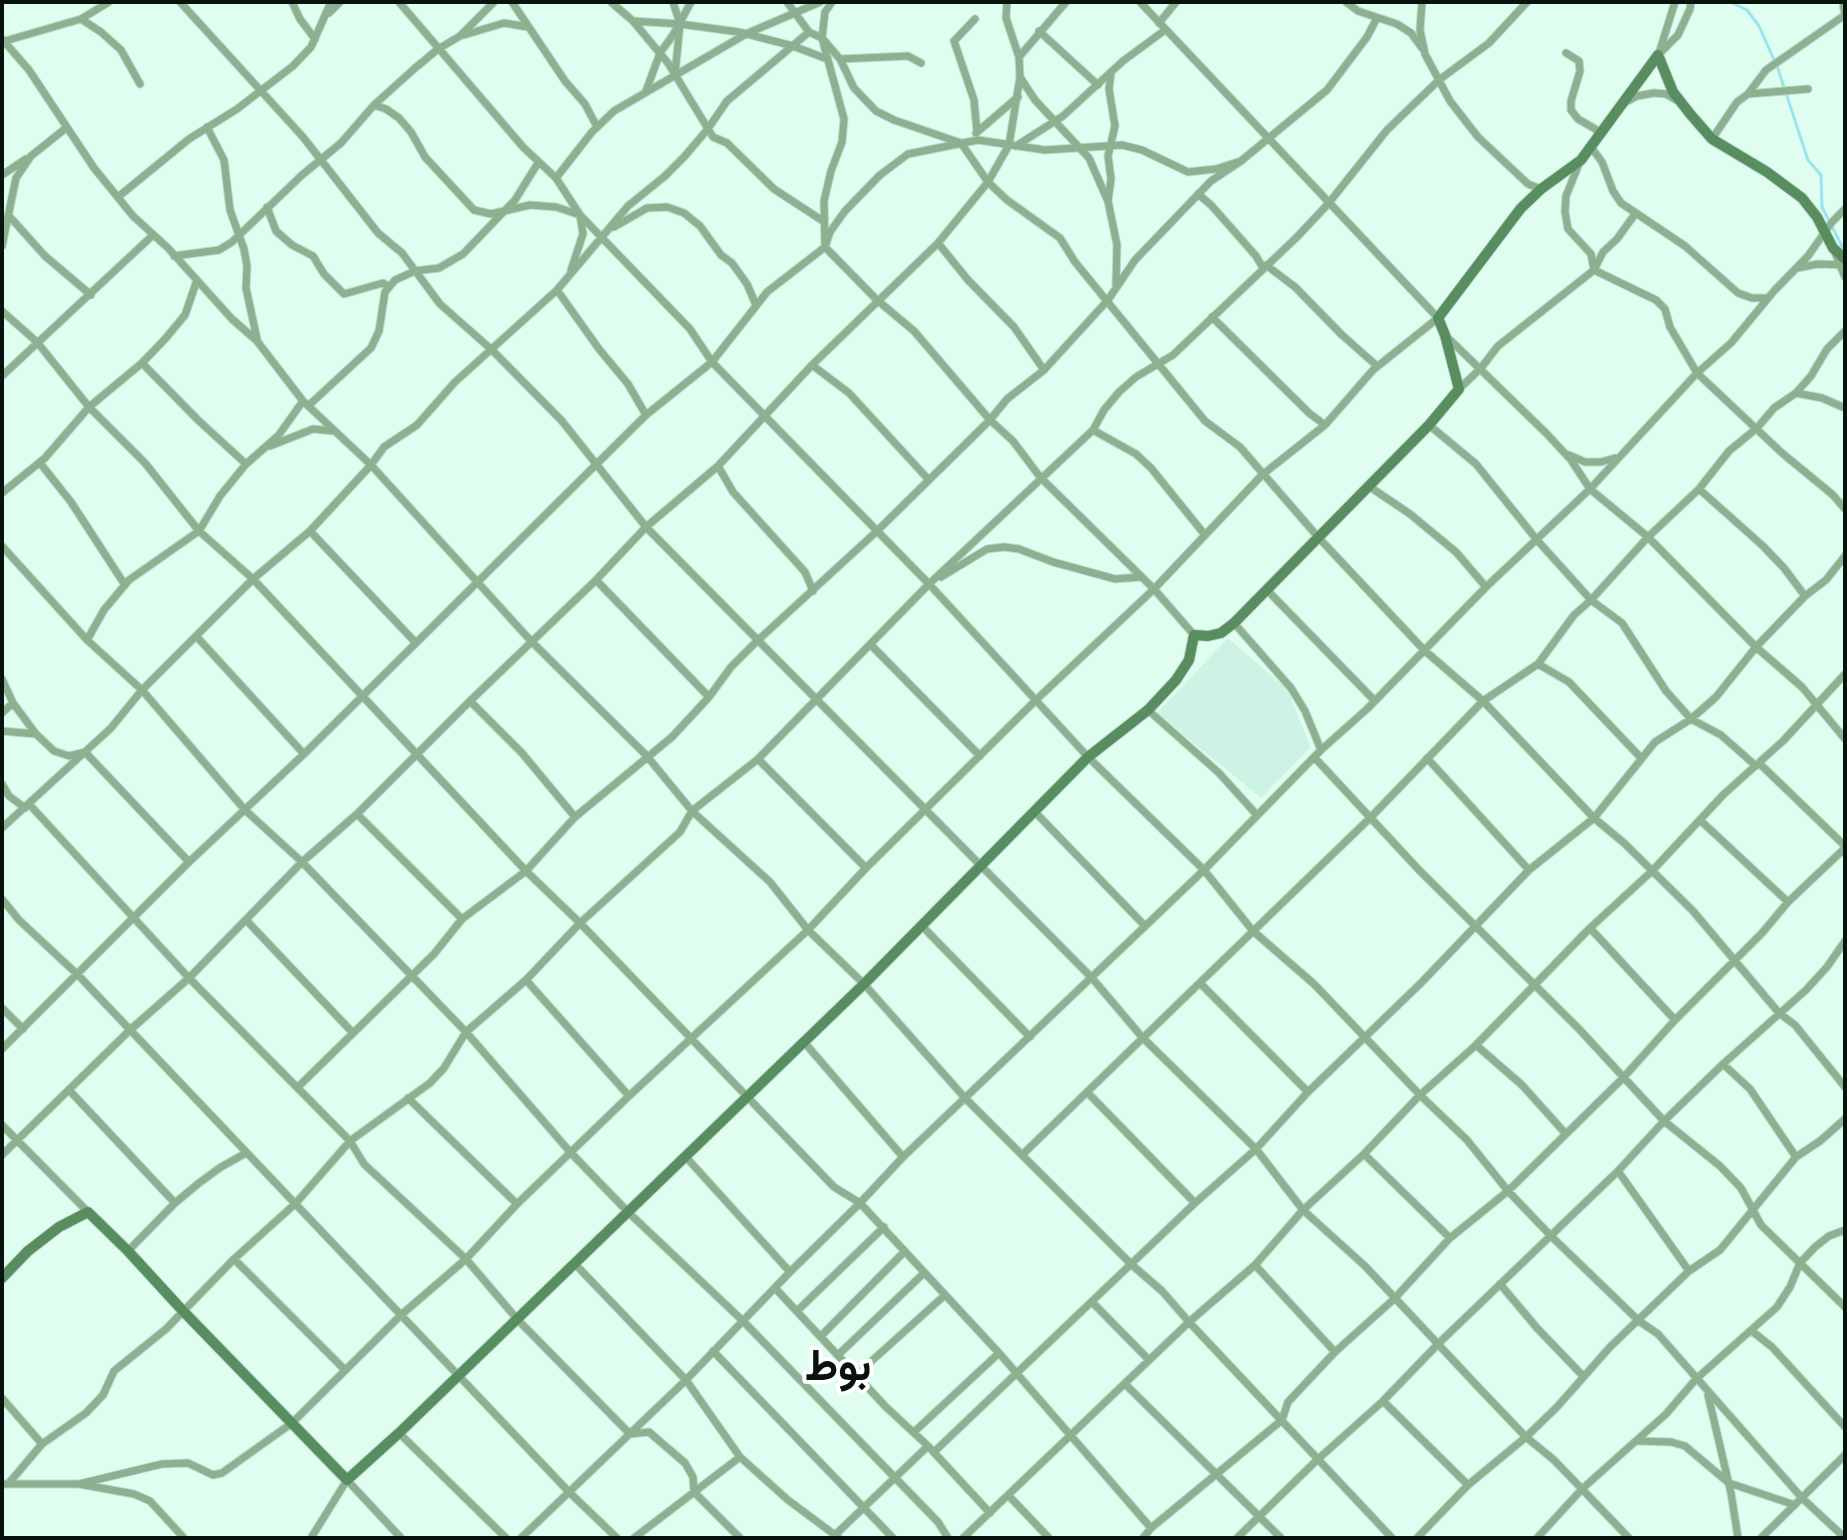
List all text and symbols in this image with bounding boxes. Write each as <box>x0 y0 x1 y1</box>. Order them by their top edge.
district label: بوط <box>805 1341 871 1393</box>

